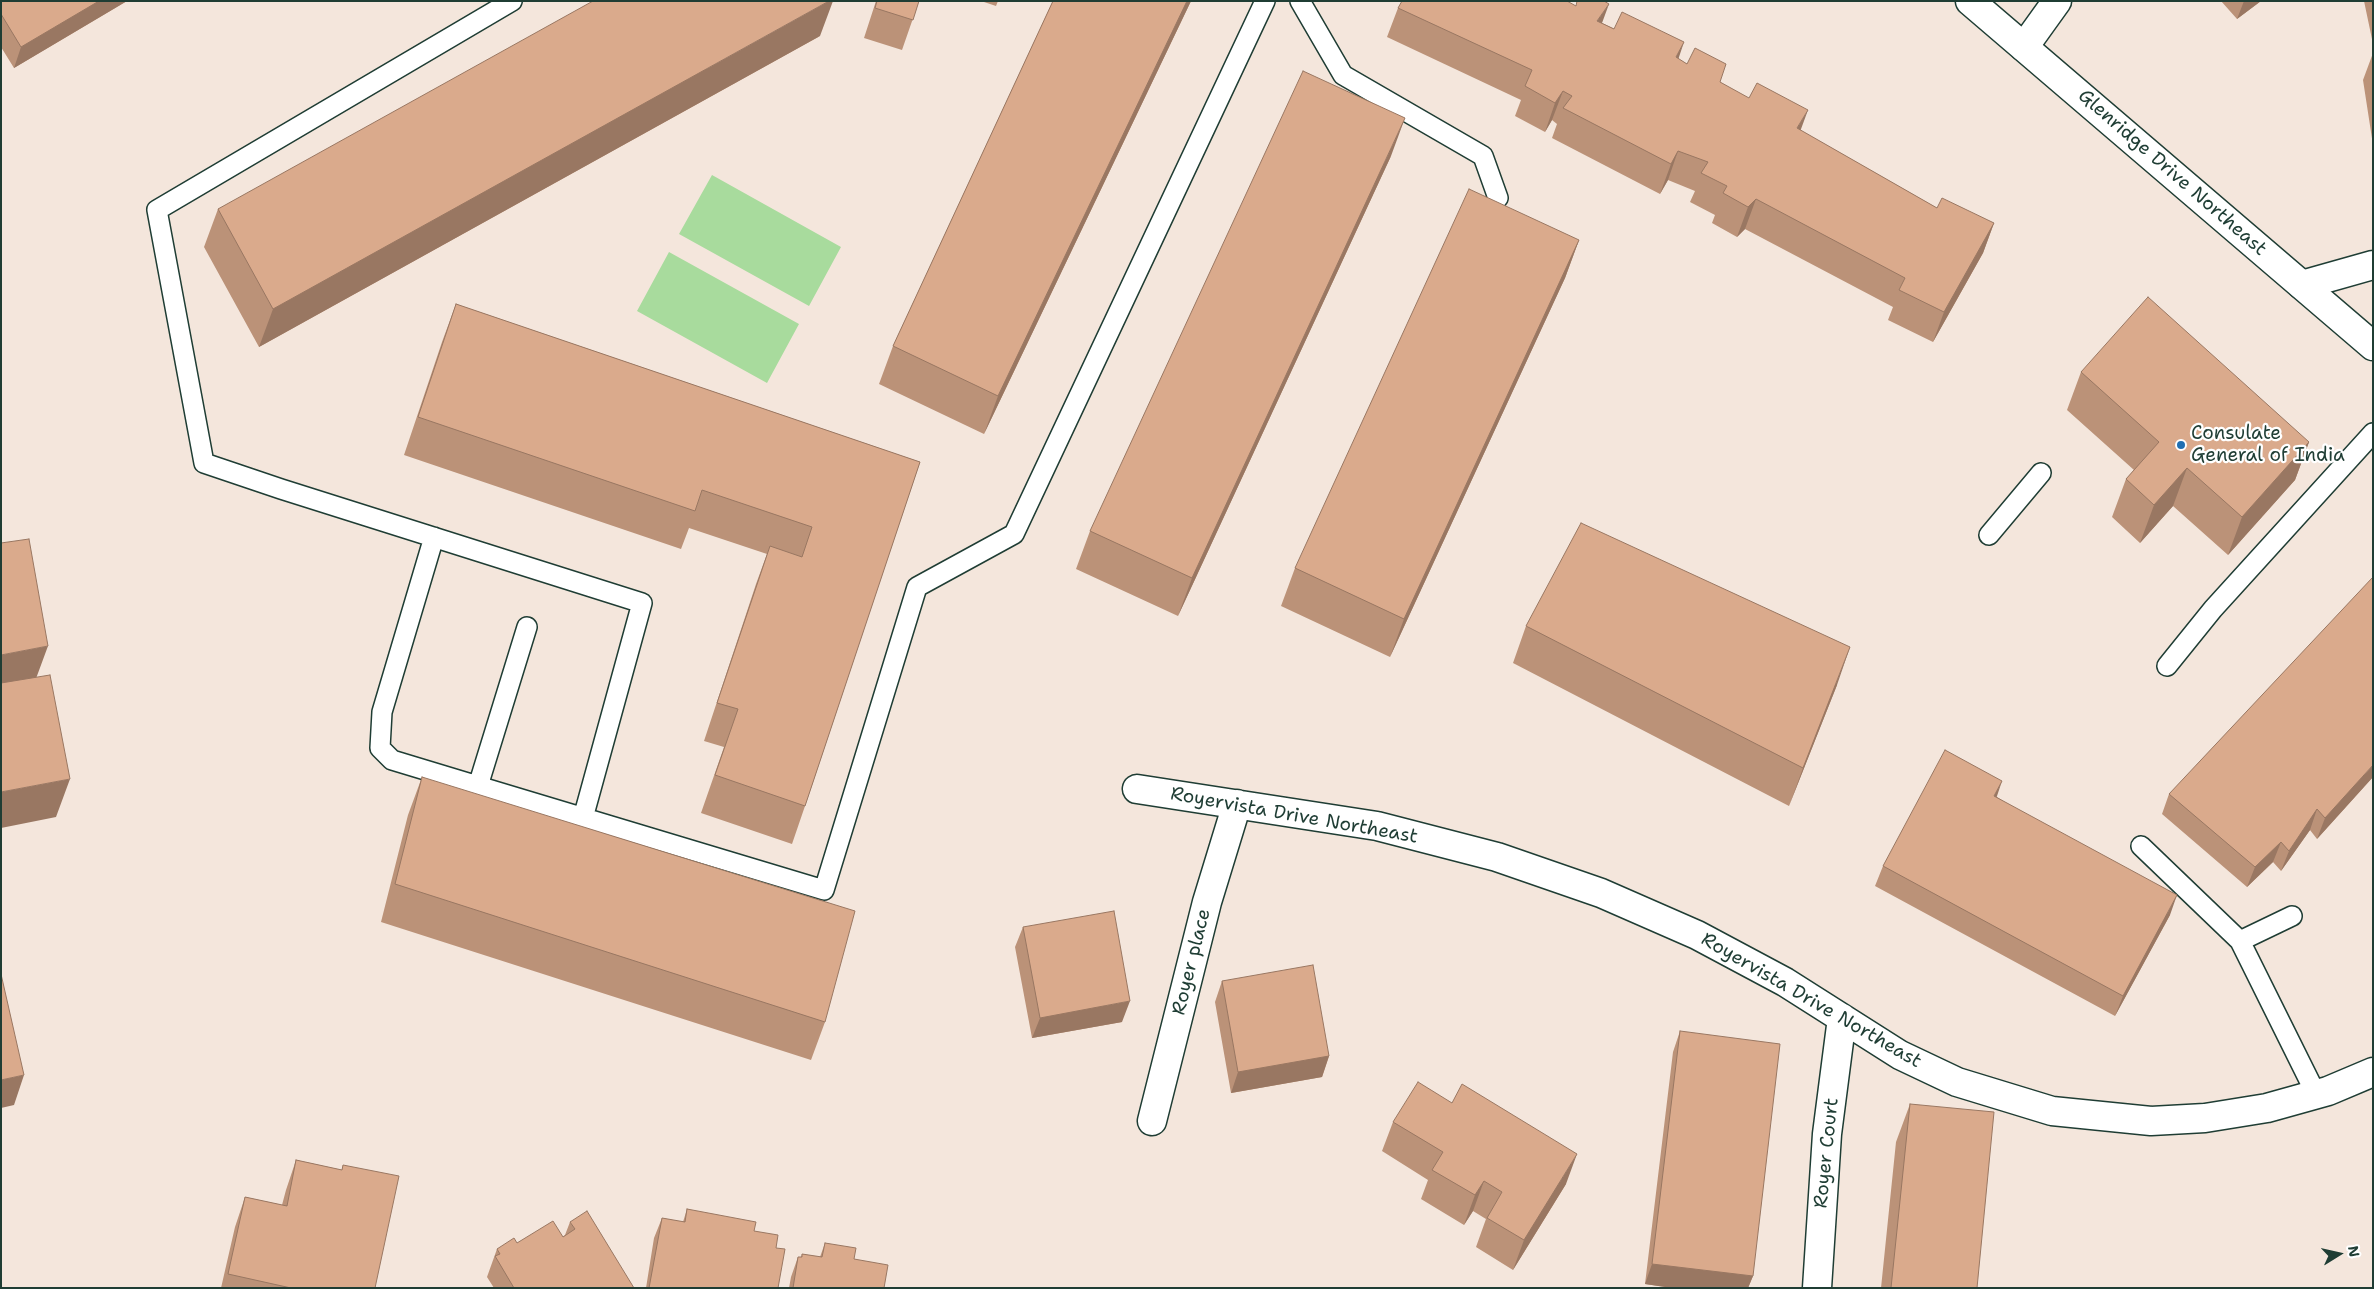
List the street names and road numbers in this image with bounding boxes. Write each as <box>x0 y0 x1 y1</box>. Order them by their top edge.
street label: Glenridge Drive Northeast <box>2073 85 2271 261</box>
street label: Royervista Drive Northeast <box>1169 783 1419 849</box>
street label: Royer place <box>1168 907 1216 1017</box>
street label: Royervista Drive Northeast <box>1697 928 1925 1074</box>
street label: Royer Court <box>1810 1097 1844 1209</box>

